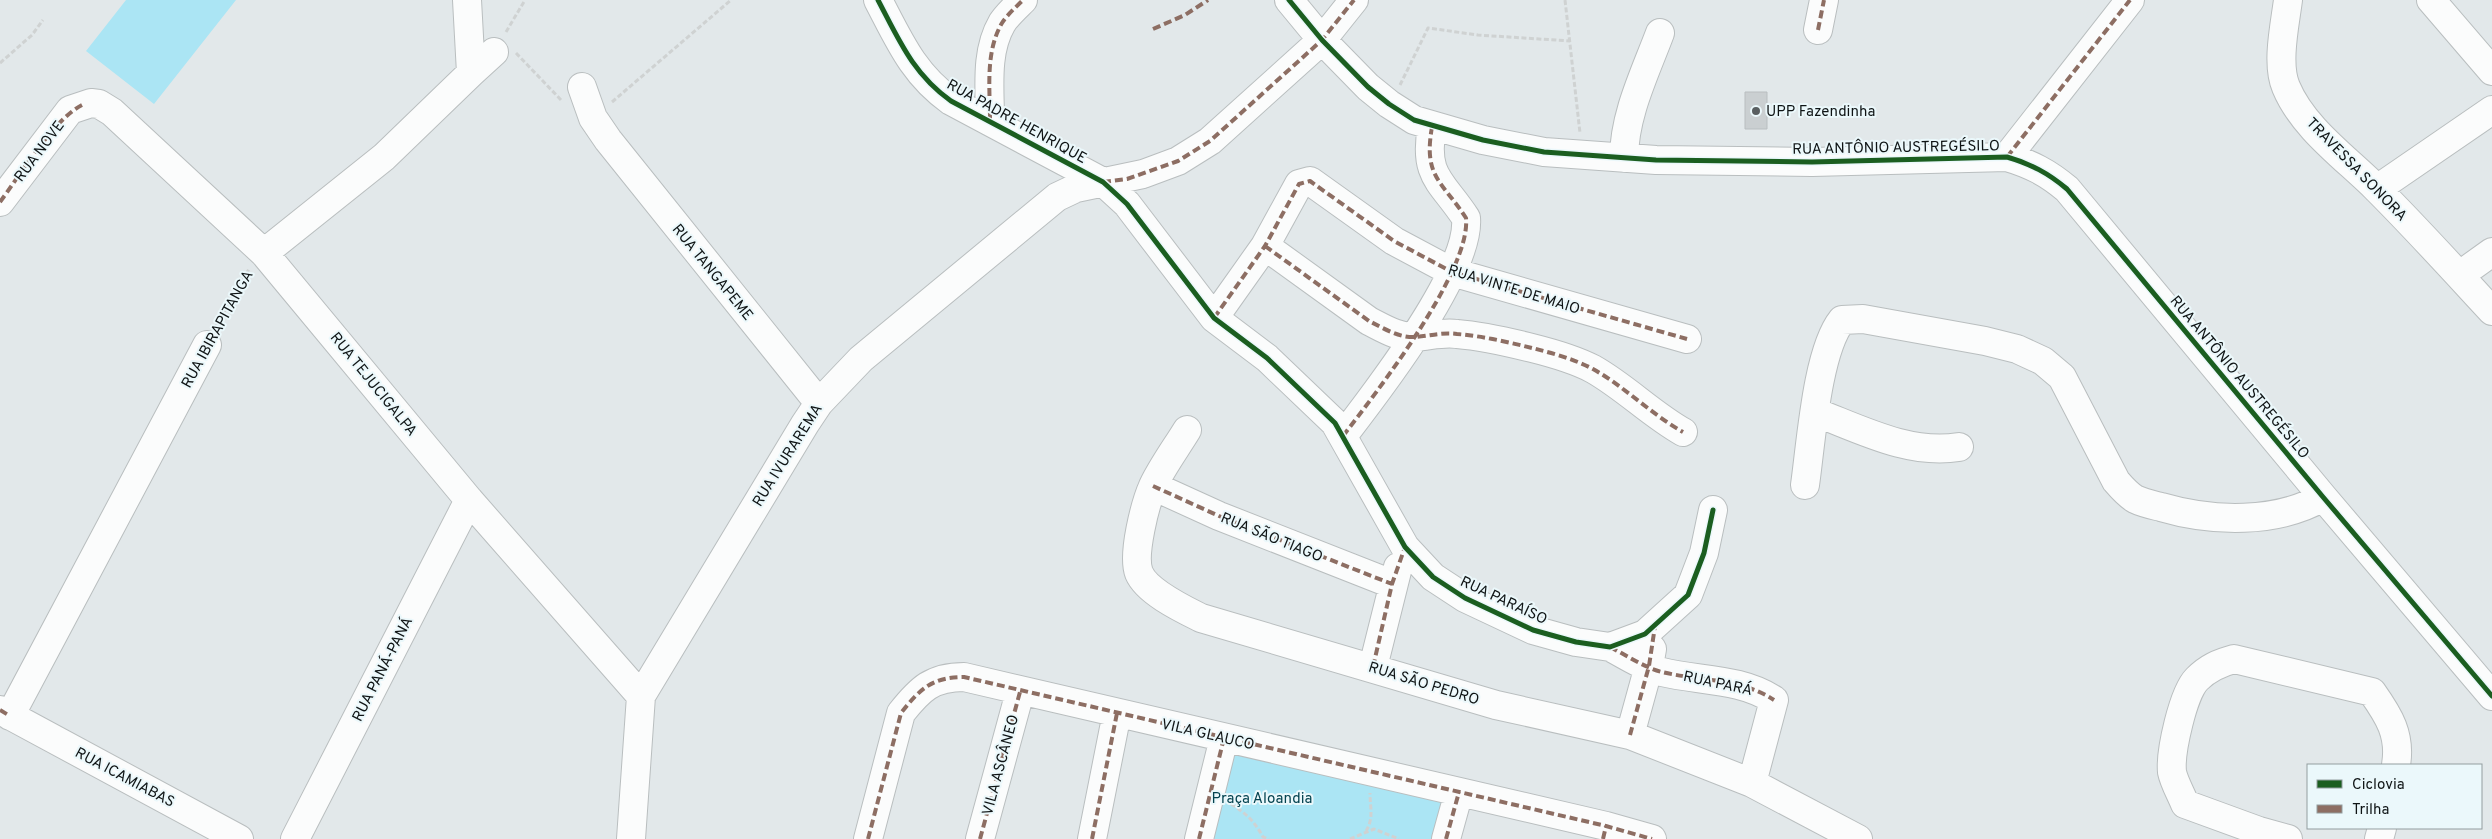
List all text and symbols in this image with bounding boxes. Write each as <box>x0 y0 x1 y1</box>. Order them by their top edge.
street label: RUA PADRE HENRIQUE <box>943 76 1090 169</box>
place label: UPP Fazendinha <box>1766 103 1875 122</box>
marker: UPP Fazendinha <box>1750 105 1762 117</box>
street label: TRAVESSA SONORA <box>2301 114 2410 226</box>
street label: RUA NOVE <box>11 117 69 186</box>
street label: RUA ANTÔNIO AUSTREGÉSILO <box>1792 135 2000 160</box>
street label: RUA TANGAPEME <box>667 221 757 325</box>
street label: RUA VINTE DE MAIO <box>1445 261 1582 320</box>
street label: RUA IBIRAPITANGA <box>178 268 259 392</box>
street label: RUA ANTÔNIO AUSTREGÉSILO <box>2165 291 2314 464</box>
street label: RUA TEJUCIGALPA <box>325 329 421 441</box>
street label: RUA IVURAREMA <box>749 401 827 511</box>
street label: RUA SÃO TIAGO <box>1218 508 1326 568</box>
street label: RUA PARAÍSO <box>1457 572 1550 630</box>
street label: RUA PANÁ-PANÁ <box>348 614 418 725</box>
street label: RUA SÃO PEDRO <box>1366 658 1482 710</box>
street label: RUA PARÁ <box>1681 667 1754 701</box>
street label: VILA ASCÂNEO <box>978 713 1024 818</box>
street label: VILA GLAUCO <box>1159 716 1256 755</box>
street label: RUA ICAMIABAS <box>71 744 177 813</box>
legend <box>2307 764 2482 829</box>
text: Ciclovia <box>2352 776 2405 795</box>
park label: Praça Aloandia <box>1212 790 1312 809</box>
text: Trilha <box>2352 801 2389 820</box>

